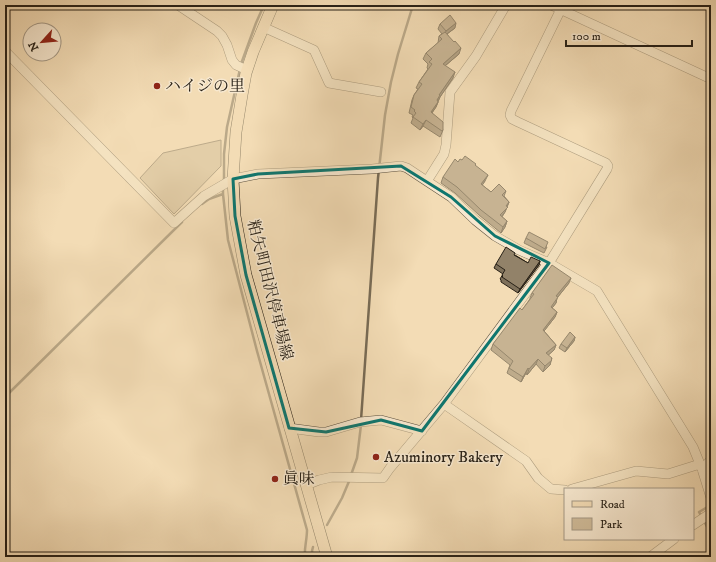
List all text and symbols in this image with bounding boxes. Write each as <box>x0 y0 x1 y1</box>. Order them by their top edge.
north arrow <box>22 22 62 62</box>
scale bar <box>566 22 692 48</box>
text: 100 m <box>572 29 601 44</box>
text: N <box>26 39 42 53</box>
place label: ハイジの里 <box>165 76 245 96</box>
marker: ハイジの里 <box>152 81 162 91</box>
street label: 粕矢町田沢停車場線 <box>243 218 297 362</box>
place label: Azuminory Bakery <box>384 447 503 467</box>
marker: Azuminory Bakery <box>371 452 381 462</box>
place label: 眞味 <box>283 469 315 489</box>
marker: 眞味 <box>270 474 280 484</box>
legend <box>564 488 694 540</box>
text: Road <box>600 497 625 512</box>
text: Park <box>600 517 622 532</box>

